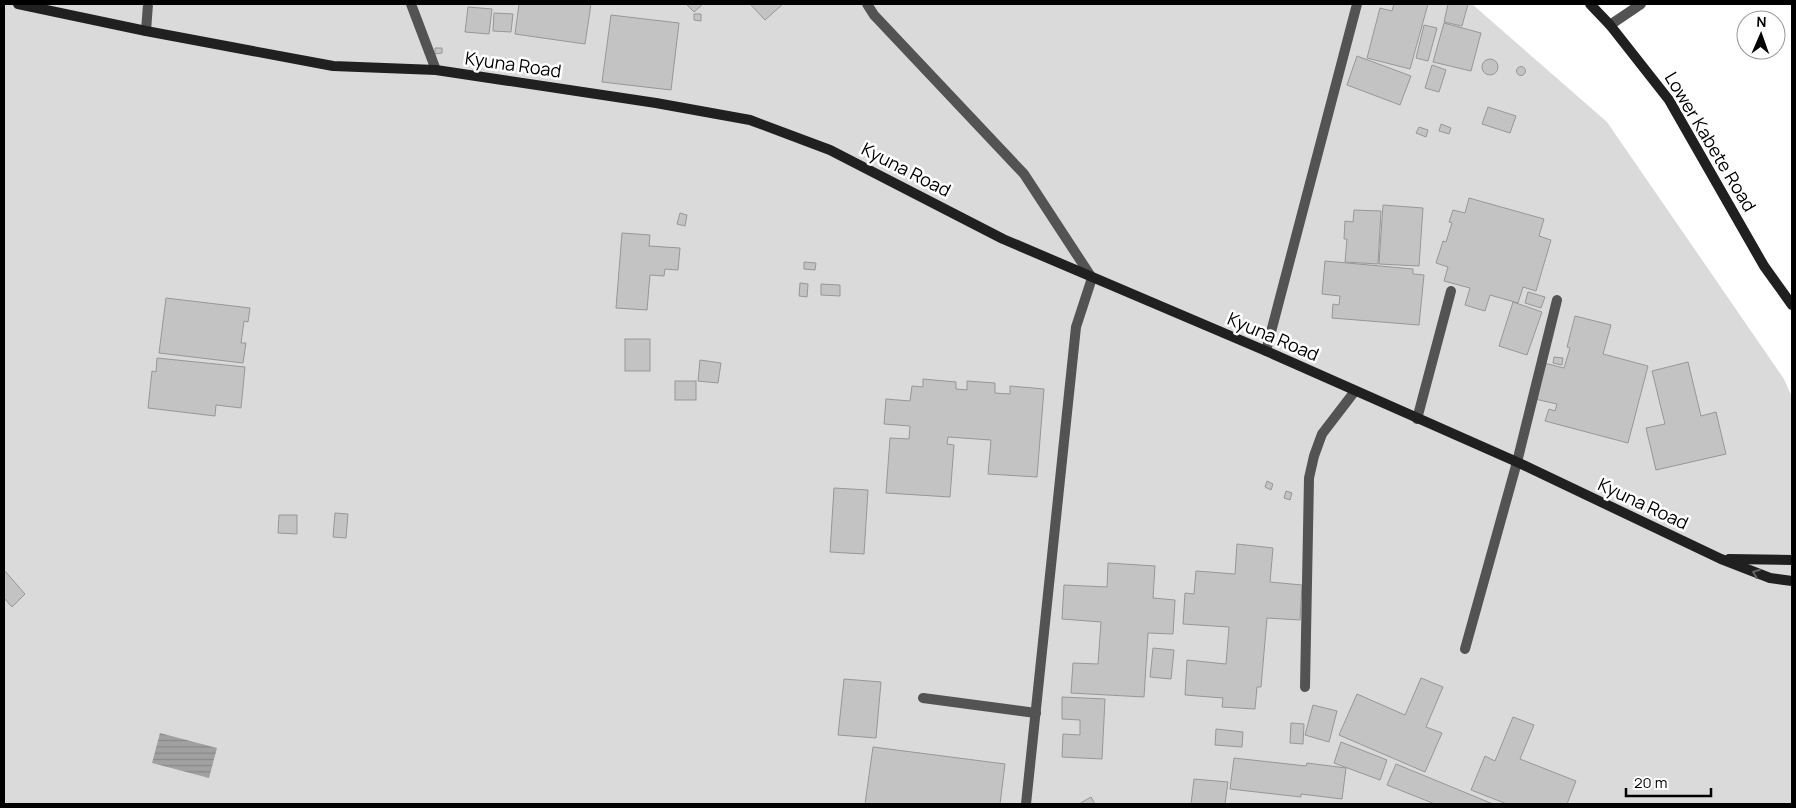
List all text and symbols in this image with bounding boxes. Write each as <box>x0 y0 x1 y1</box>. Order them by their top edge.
north arrow <box>1736 10 1786 60</box>
text: N <box>1756 12 1767 31</box>
street label: Kyuna Road <box>463 45 563 83</box>
street label: Lower Kabete Road <box>1660 67 1762 216</box>
street label: Kyuna Road <box>858 136 955 202</box>
street label: Kyuna Road <box>1224 306 1323 366</box>
street label: Kyuna Road <box>1594 472 1692 534</box>
one-way arrow <box>1752 568 1761 579</box>
scale bar <box>1626 766 1711 798</box>
text: 20 m <box>1634 772 1667 793</box>

